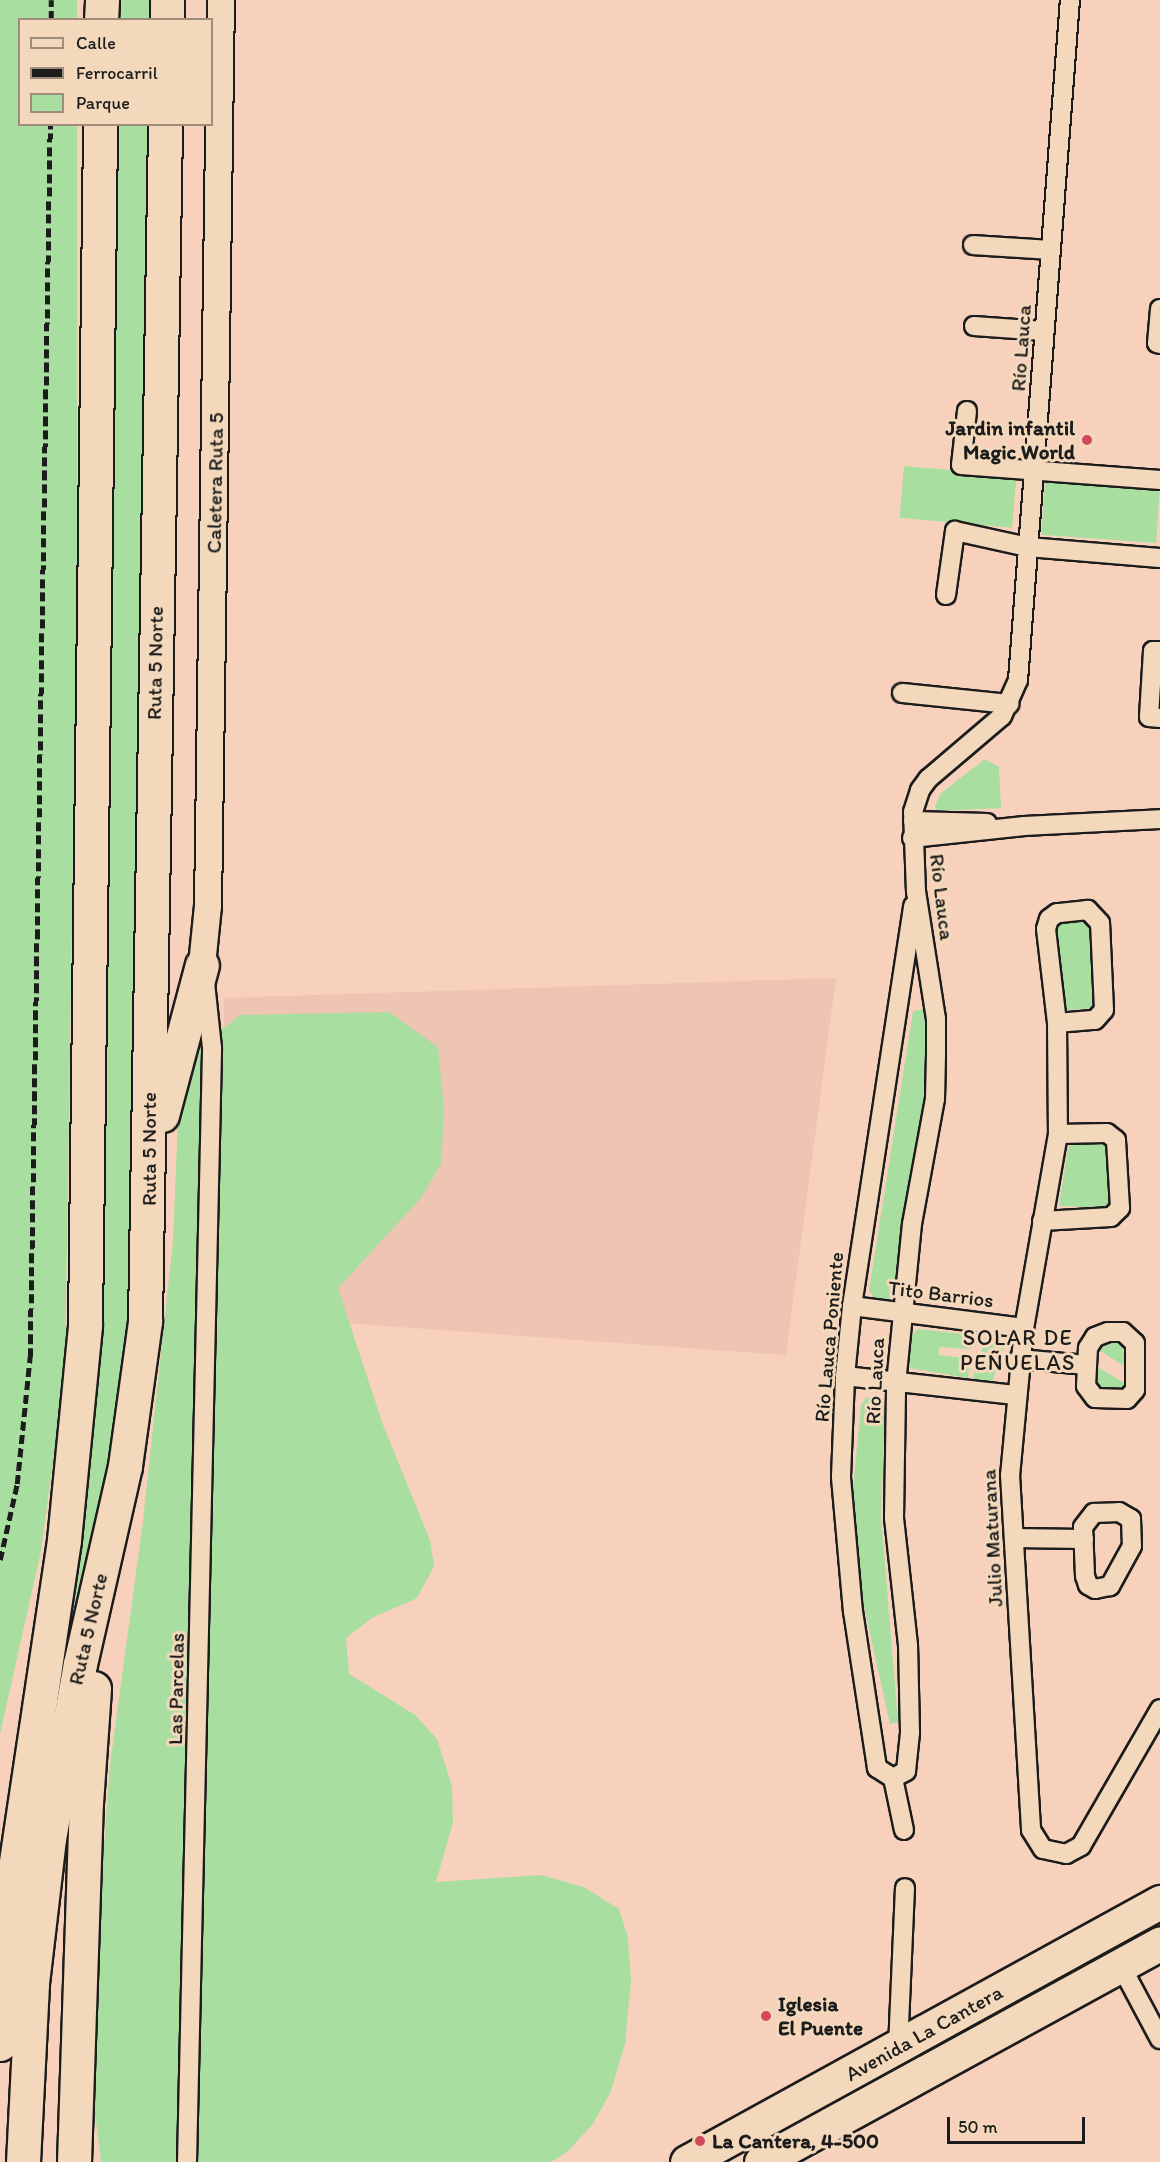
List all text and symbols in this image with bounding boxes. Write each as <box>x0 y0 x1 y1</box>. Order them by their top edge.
legend <box>18 18 213 126</box>
text: Calle <box>76 32 116 54</box>
text: Ferrocarril <box>76 62 158 84</box>
text: Parque <box>76 92 130 114</box>
street label: Río Lauca <box>1005 304 1037 392</box>
street label: Caletera Ruta 5 <box>201 412 229 554</box>
place label: Jardin infantil Magic World <box>946 415 1075 465</box>
marker: Jardin infantil Magic World <box>1080 433 1094 447</box>
street label: Ruta 5 Norte <box>141 606 169 720</box>
street label: Río Lauca <box>924 852 960 942</box>
street label: Ruta 5 Norte <box>136 1092 162 1206</box>
street label: Río Lauca Poniente <box>809 1251 849 1423</box>
street label: Tito Barrios <box>887 1275 995 1313</box>
district label: SOLAR DE PEÑUELAS <box>960 1324 1076 1376</box>
street label: Río Lauca <box>860 1337 890 1425</box>
street label: Julio Maturana <box>976 1469 1008 1607</box>
street label: Ruta 5 Norte <box>63 1571 113 1687</box>
street label: Las Parcelas <box>162 1633 190 1745</box>
street label: Avenida La Cantera <box>841 1979 1007 2087</box>
place label: Iglesia El Puente <box>778 1991 864 2041</box>
marker: Iglesia El Puente <box>759 2009 773 2023</box>
scale bar <box>950 2105 1088 2143</box>
text: 50 m <box>958 2116 998 2138</box>
place label: La Cantera, 4-500 <box>712 2128 879 2154</box>
marker: La Cantera, 4-500 <box>693 2134 707 2148</box>

